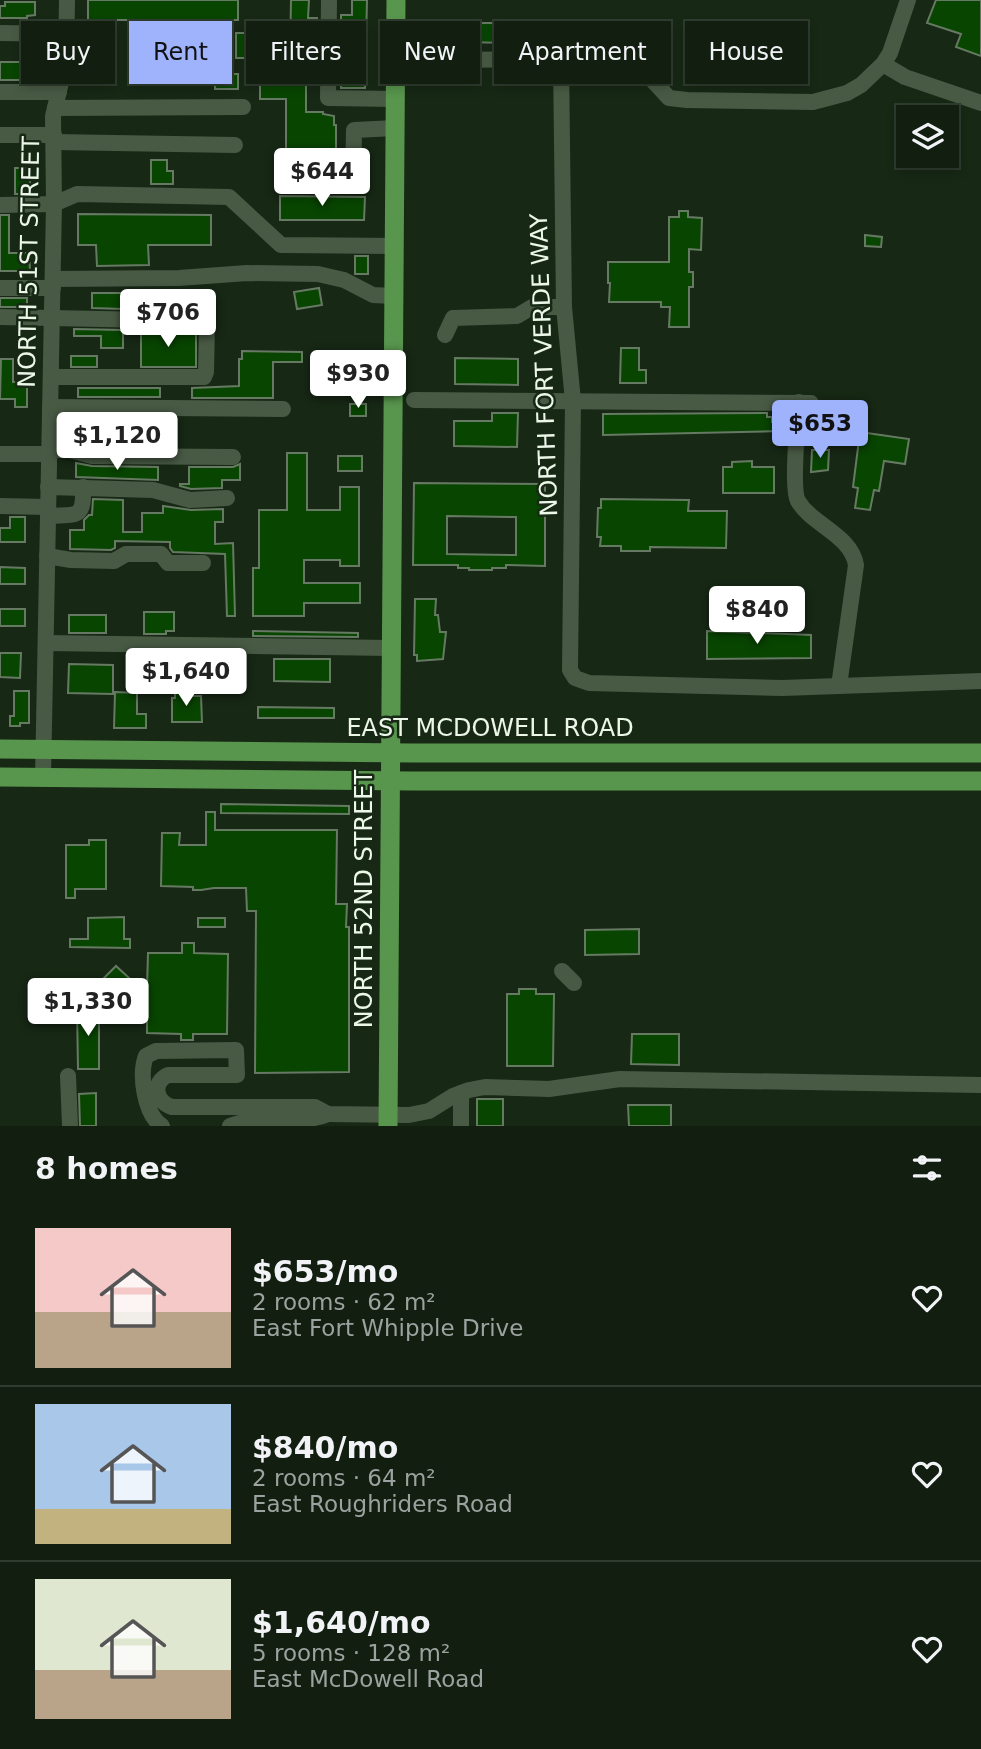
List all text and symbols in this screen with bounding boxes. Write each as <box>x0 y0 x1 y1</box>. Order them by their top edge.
chip: Buy <box>21 21 115 84</box>
chip: Rent <box>129 21 232 84</box>
chip: Filters <box>246 21 366 84</box>
chip: New <box>380 21 480 84</box>
chip: Apartment <box>494 21 671 84</box>
chip: House <box>685 21 808 84</box>
map controls <box>896 105 959 168</box>
button: layers <box>896 105 959 168</box>
street label: NORTH 51ST STREET <box>13 136 45 388</box>
pin: $644 <box>281 148 363 208</box>
text: $644 <box>290 158 354 184</box>
street label: NORTH FORT VERDE WAY <box>525 213 563 517</box>
pin: $706 <box>127 290 209 349</box>
text: $706 <box>136 299 200 325</box>
pin: $930 <box>317 350 399 410</box>
text: $930 <box>326 360 390 386</box>
pin: $653 <box>779 400 861 460</box>
text: $653 <box>788 410 852 436</box>
pin: $1,120 <box>60 412 174 472</box>
text: $1,120 <box>73 422 161 448</box>
pin: $840 <box>716 586 798 646</box>
text: $840 <box>725 596 789 622</box>
pin: $1,640 <box>129 648 243 708</box>
text: $1,640 <box>142 658 230 684</box>
street label: EAST MCDOWELL ROAD <box>346 714 634 742</box>
street label: NORTH 52ND STREET <box>350 770 378 1028</box>
pin: $1,330 <box>31 978 145 1038</box>
text: $1,330 <box>44 988 132 1014</box>
icon: filters <box>908 1149 946 1187</box>
text: 8 homes <box>35 1151 178 1186</box>
text: $653/mo <box>252 1254 398 1289</box>
icon: home <box>91 1256 175 1340</box>
icon: heart <box>908 1279 946 1317</box>
text: 2 rooms · 62 m² <box>252 1289 436 1315</box>
text: East Fort Whipple Drive <box>252 1315 523 1341</box>
text: $840/mo <box>252 1430 398 1465</box>
icon: home <box>91 1432 175 1516</box>
icon: heart <box>908 1455 946 1493</box>
text: 2 rooms · 64 m² <box>252 1465 436 1491</box>
text: East Roughriders Road <box>252 1491 513 1517</box>
text: $1,640/mo <box>252 1605 431 1640</box>
icon: home <box>91 1607 175 1691</box>
icon: heart <box>908 1630 946 1668</box>
text: 5 rooms · 128 m² <box>252 1640 450 1666</box>
text: East McDowell Road <box>252 1666 484 1692</box>

